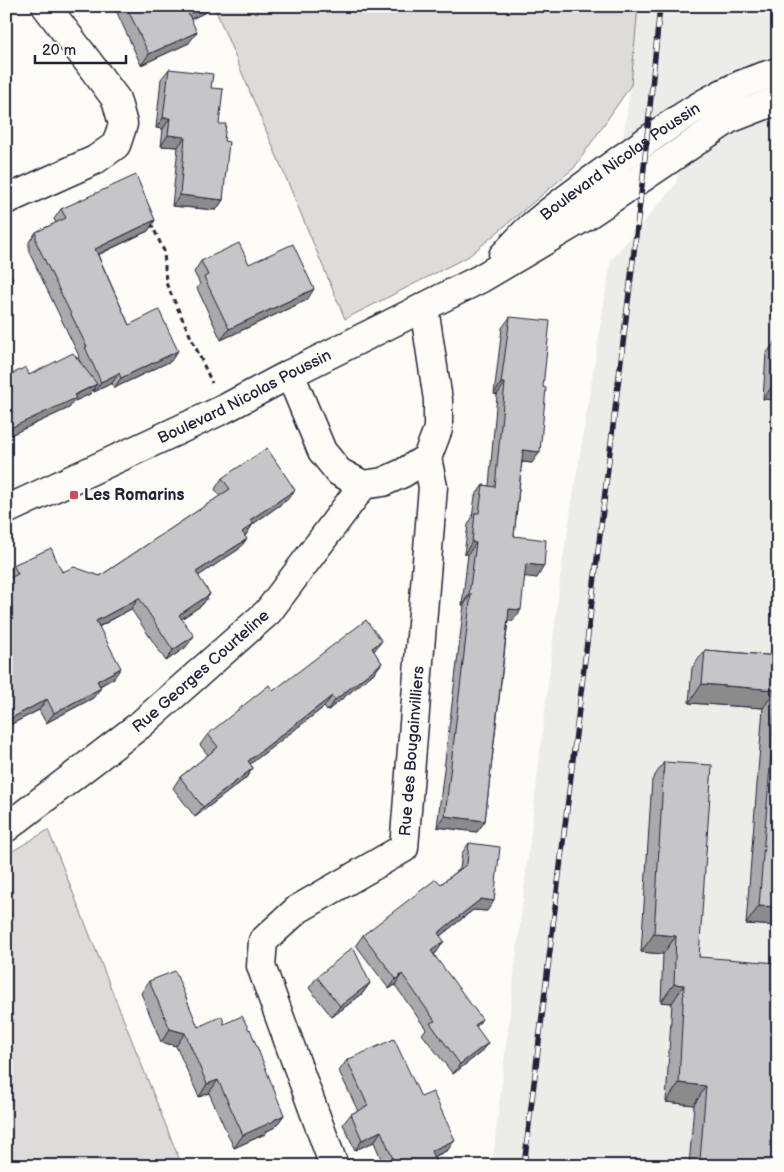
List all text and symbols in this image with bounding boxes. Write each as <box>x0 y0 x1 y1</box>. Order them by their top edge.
scale bar <box>35 32 126 64</box>
text: 20 m <box>42 41 76 60</box>
street label: Boulevard Nicolas Poussin <box>536 99 703 225</box>
street label: Boulevard Nicolas Poussin <box>155 346 334 448</box>
place label: Les Romarins <box>84 486 184 505</box>
marker: Les Romarins <box>68 489 80 501</box>
street label: Rue Georges Courteline <box>129 606 273 737</box>
street label: Rue des Bougainvilliers <box>395 665 428 837</box>

